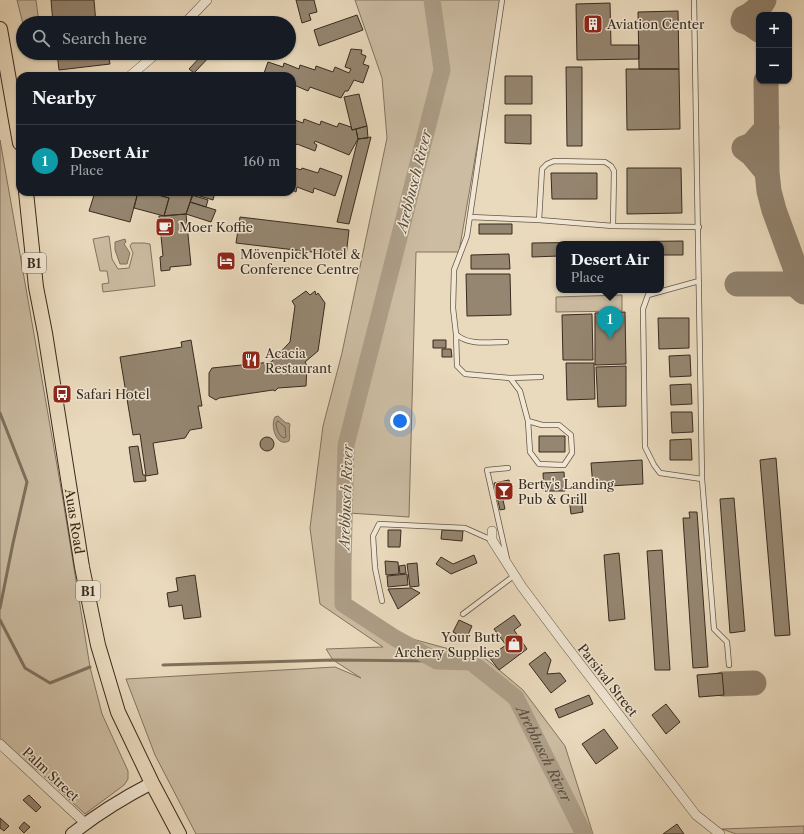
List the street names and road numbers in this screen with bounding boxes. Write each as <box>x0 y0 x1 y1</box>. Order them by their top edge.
road number: B1 <box>22 253 46 273</box>
street label: Auas Road <box>62 487 88 555</box>
road number: B1 <box>76 581 100 601</box>
street label: Parsival Street <box>575 640 642 720</box>
street label: Palm Street <box>19 744 83 805</box>

